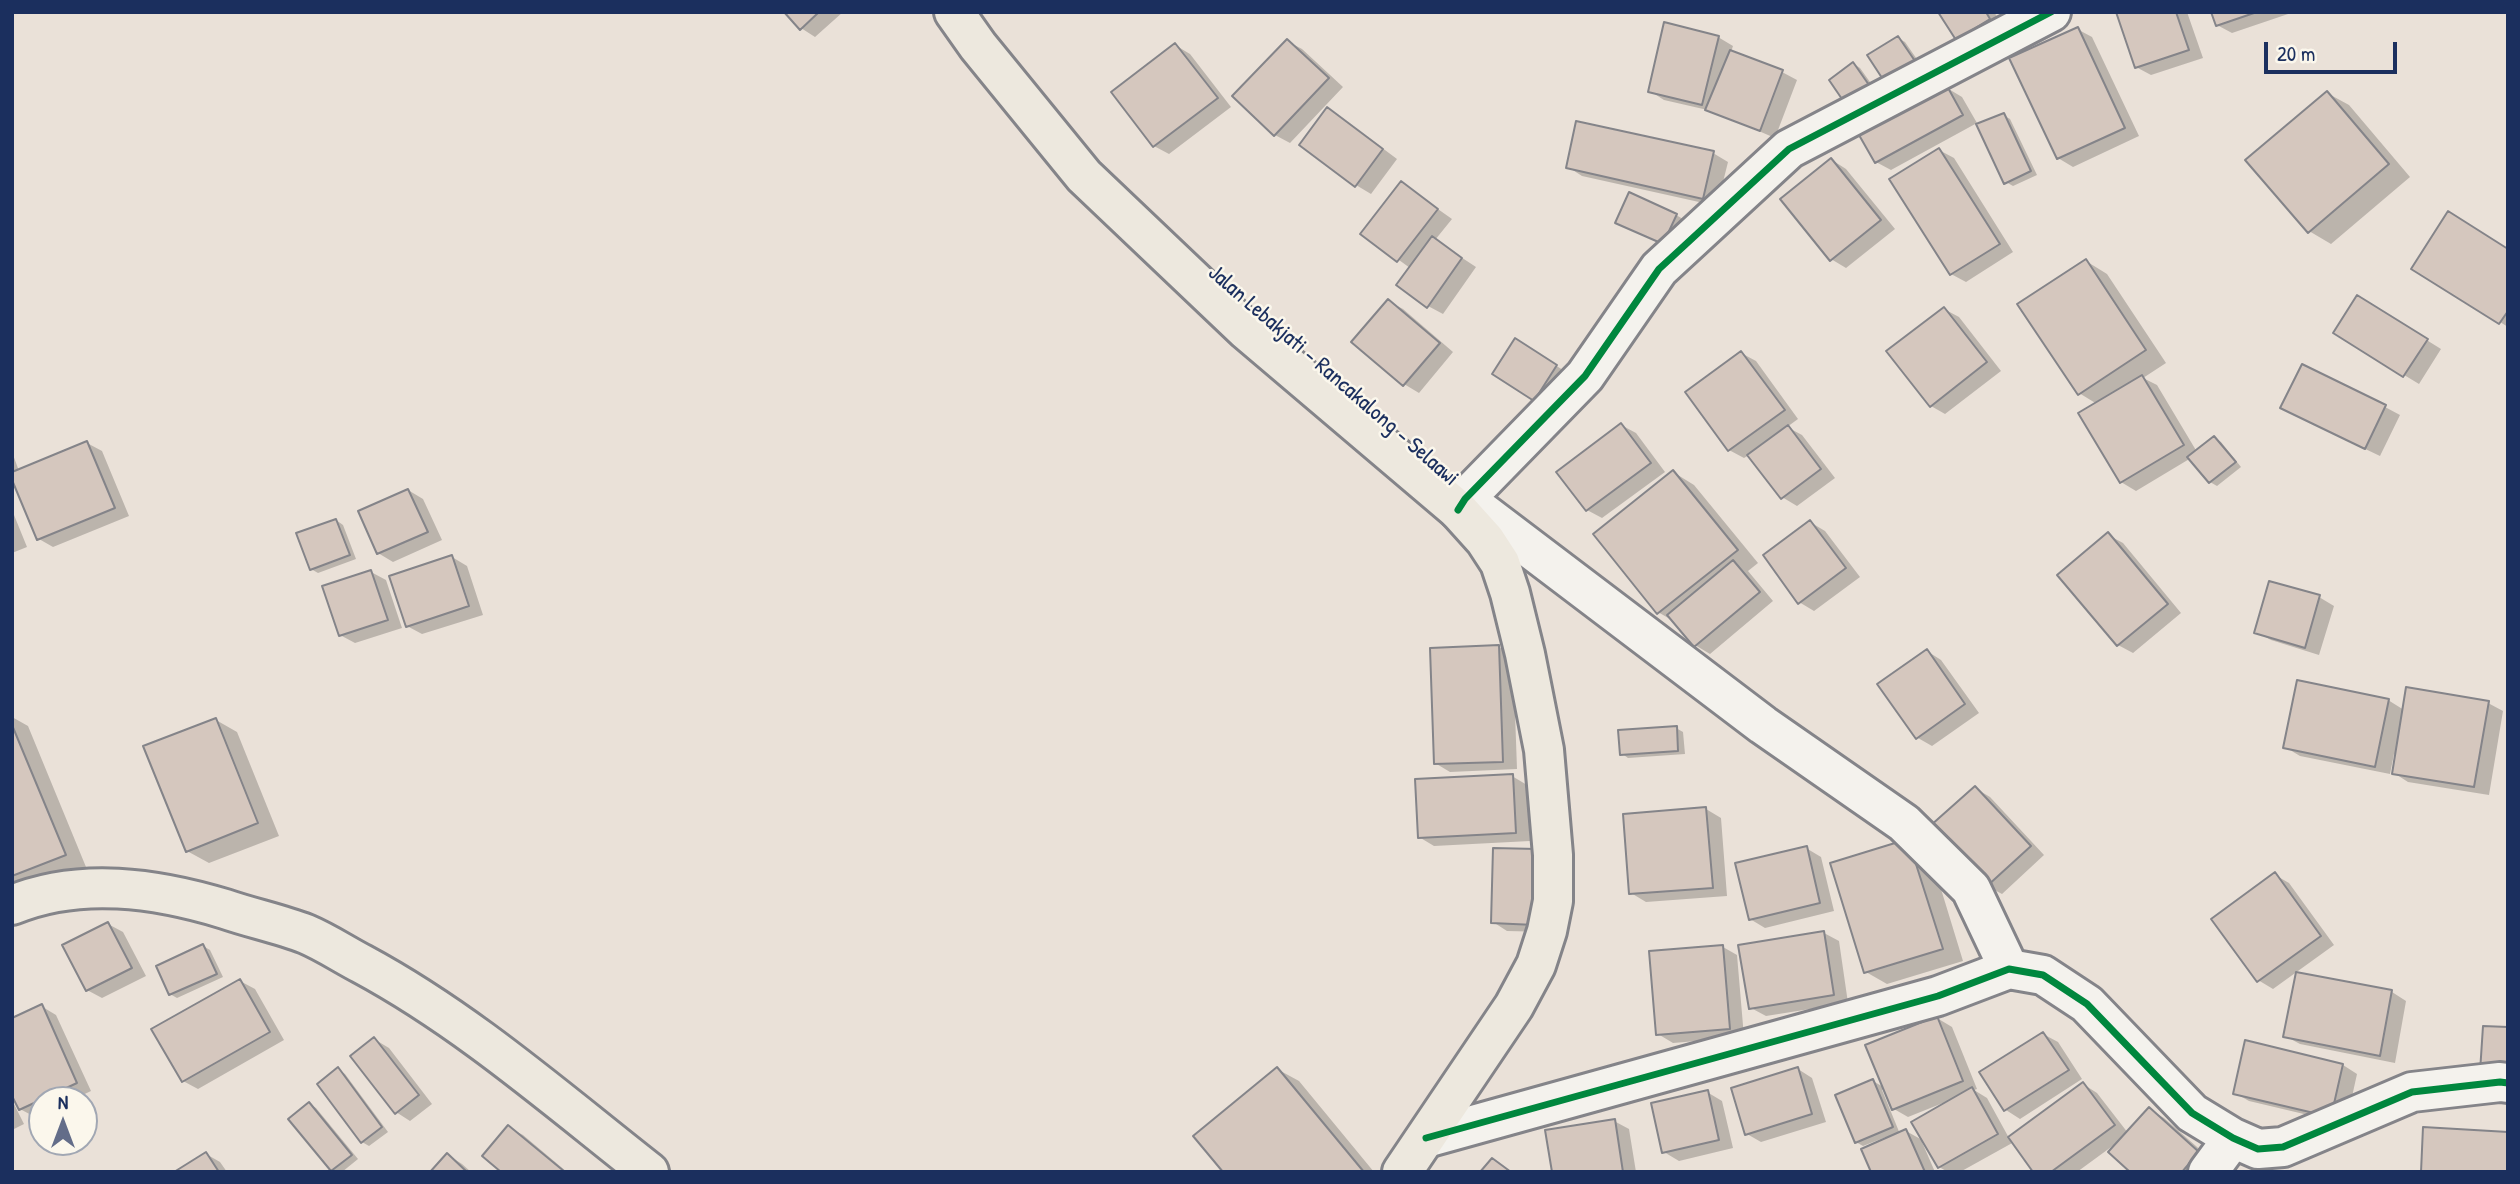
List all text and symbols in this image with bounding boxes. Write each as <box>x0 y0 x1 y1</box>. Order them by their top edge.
scale bar <box>2268 28 2401 72</box>
text: 20 m <box>2277 39 2315 68</box>
street label: Jalan Lebakjati - Rancakalong - Selaawi <box>1202 260 1464 492</box>
north arrow <box>28 1086 98 1156</box>
text: N <box>58 1089 68 1115</box>

